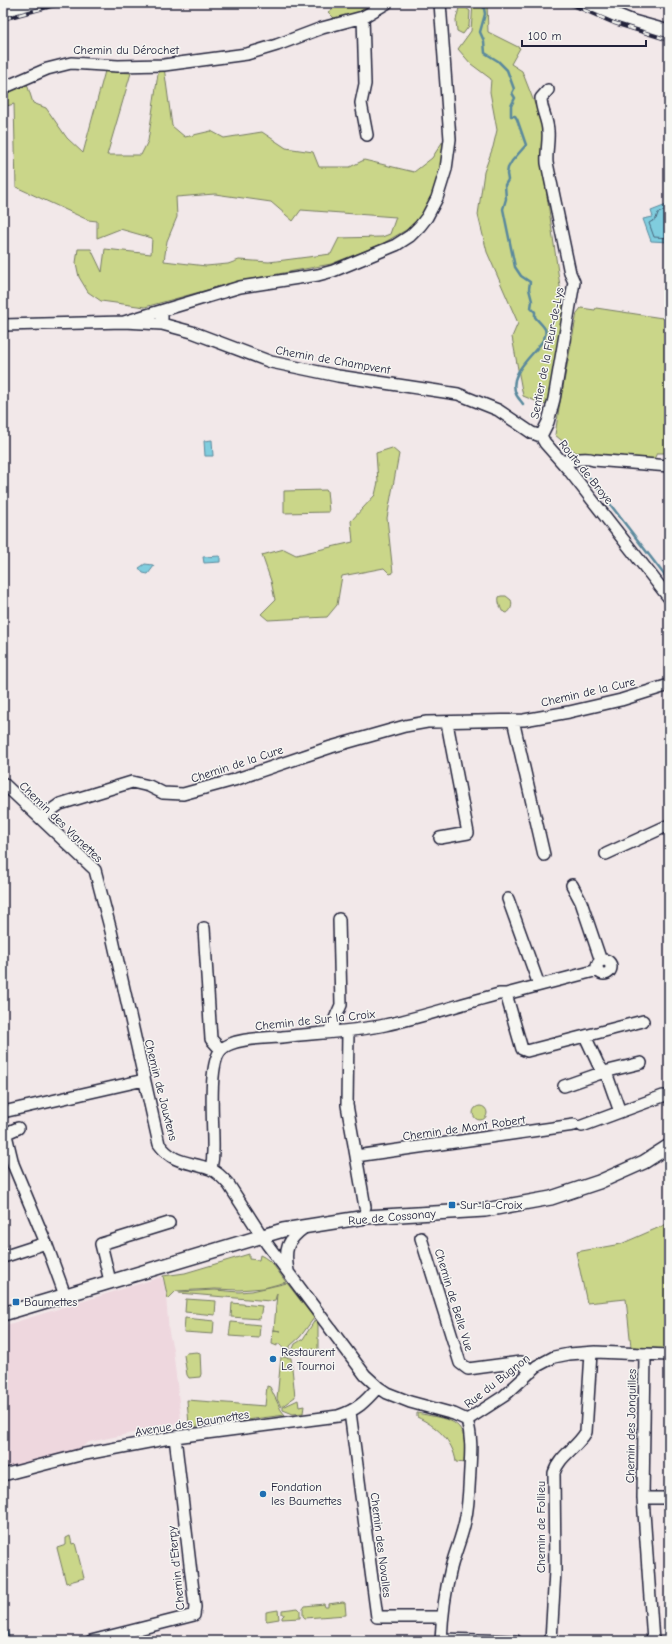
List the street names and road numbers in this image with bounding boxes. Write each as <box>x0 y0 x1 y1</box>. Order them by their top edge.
street label: Chemin du Dérochet <box>73 43 179 57</box>
street label: Sentier de la Fleur-de-Lys <box>527 286 567 420</box>
street label: Chemin de Champvent <box>274 343 392 377</box>
street label: Route de Broye <box>556 437 616 507</box>
street label: Chemin de la Cure <box>539 674 637 710</box>
street label: Chemin de la Cure <box>189 742 285 786</box>
street label: Chemin des Vignettes <box>17 779 105 865</box>
street label: Chemin de Sur la Croix <box>254 1007 376 1033</box>
street label: Chemin de Jouxtens <box>142 1038 180 1142</box>
street label: Chemin de Mont Robert <box>402 1112 527 1144</box>
street label: Rue de Cossonay <box>348 1206 437 1228</box>
street label: Chemin de Belle Vue <box>432 1247 476 1353</box>
street label: Rue du Bugnon <box>461 1351 533 1411</box>
street label: Chemin des Jonquilles <box>623 1369 639 1483</box>
street label: Avenue des Baumettes <box>134 1407 250 1439</box>
street label: Chemin de Follieu <box>534 1481 548 1573</box>
street label: Chemin des Novalles <box>368 1492 394 1598</box>
street label: Chemin d'Eterpy <box>165 1525 187 1611</box>

